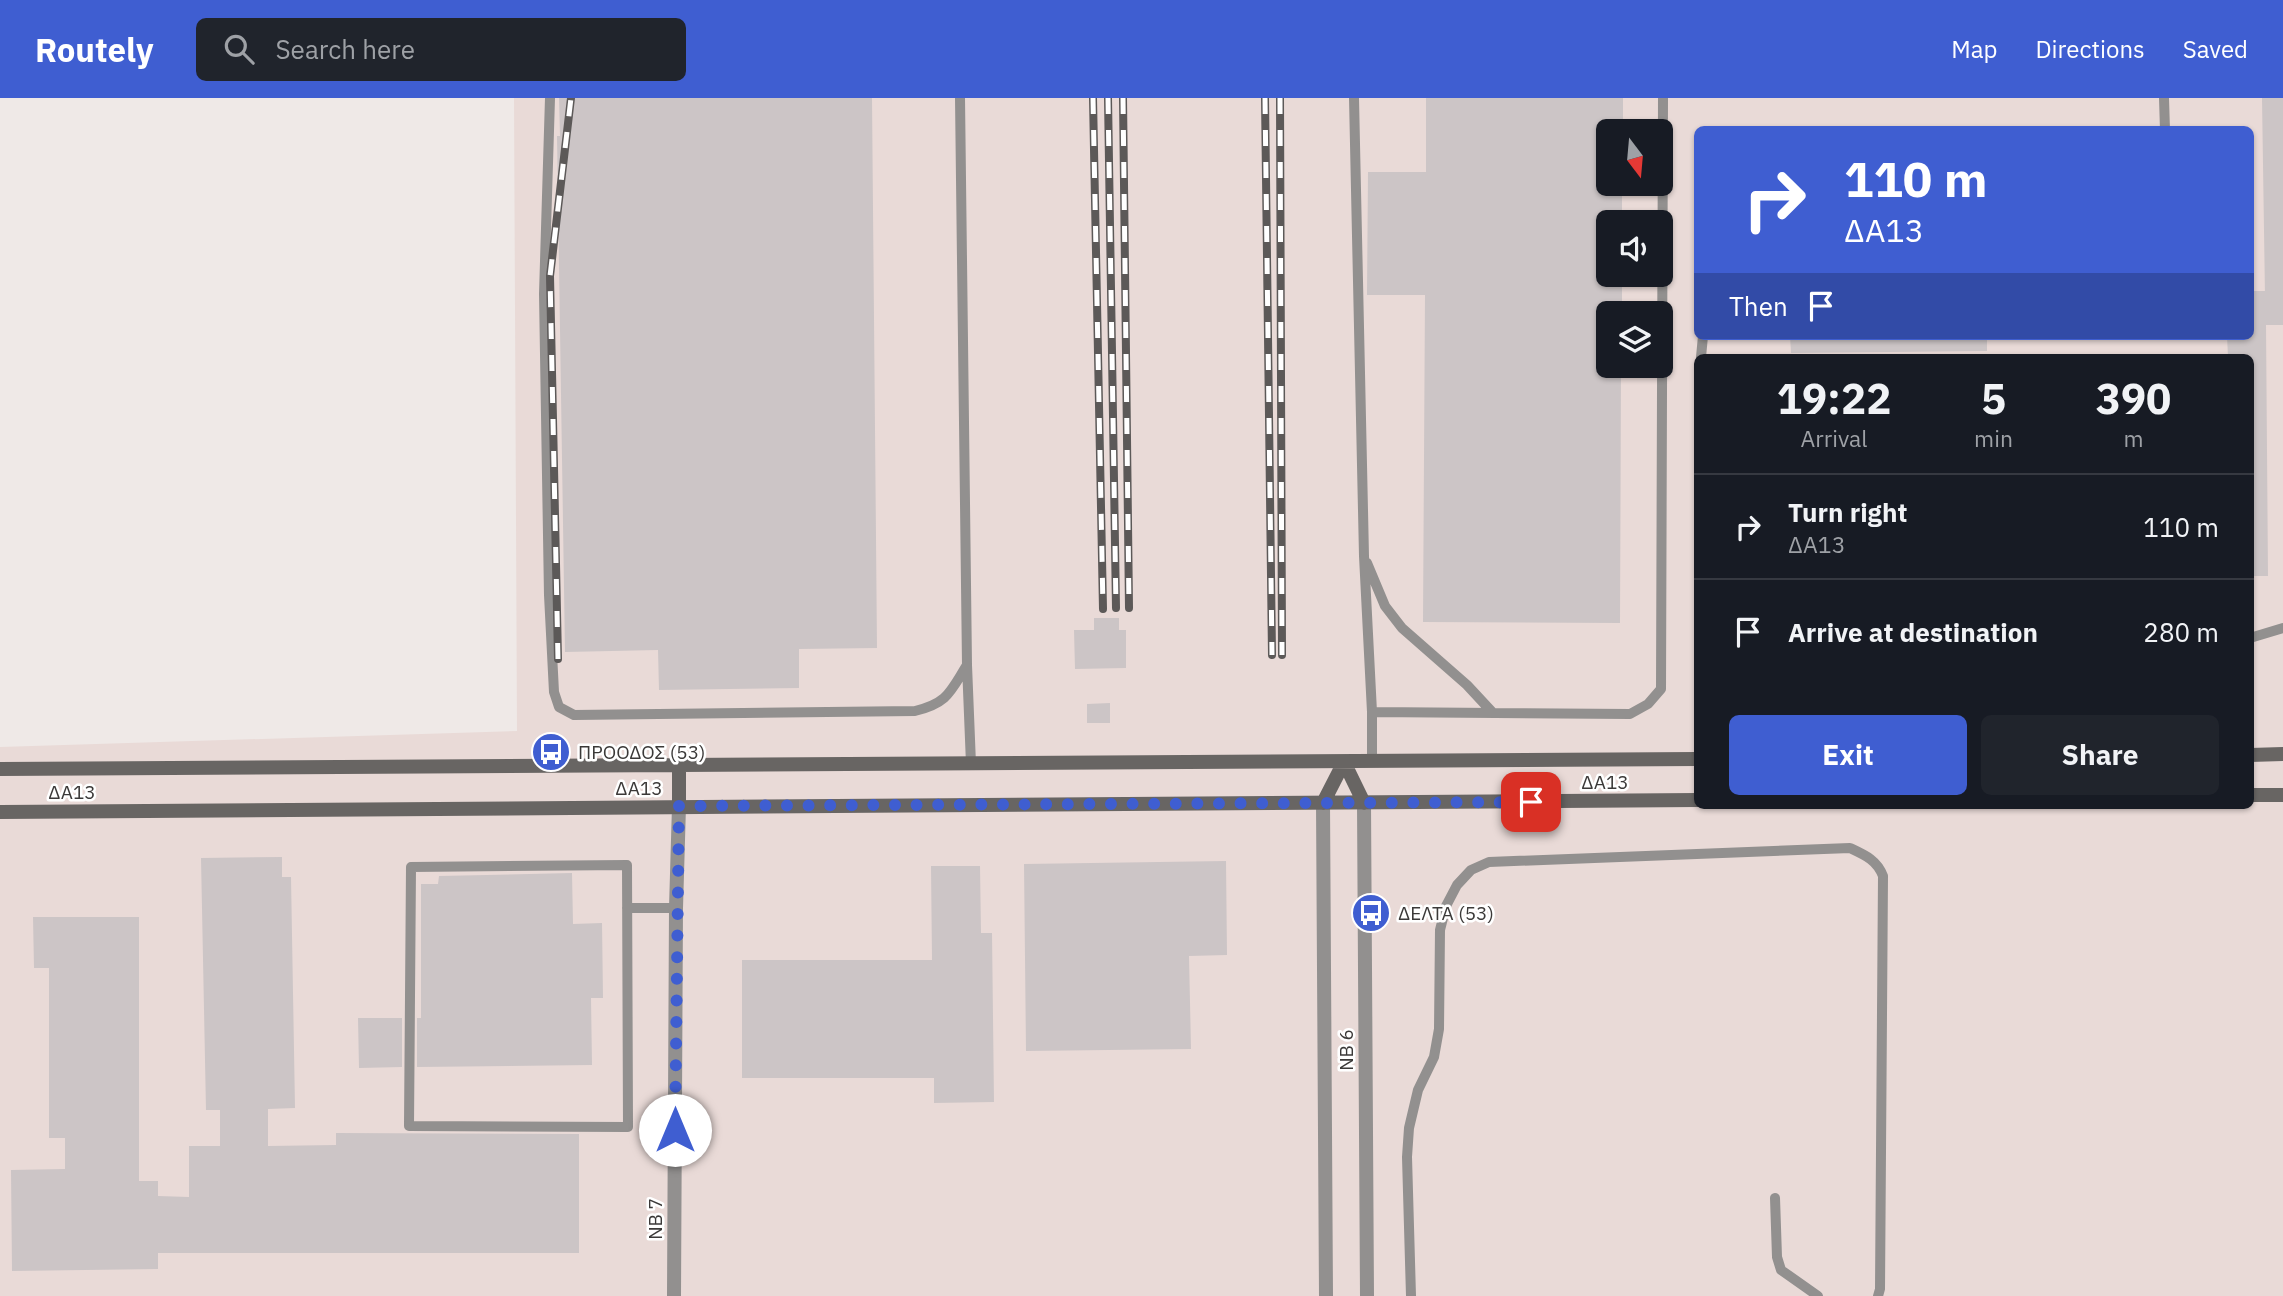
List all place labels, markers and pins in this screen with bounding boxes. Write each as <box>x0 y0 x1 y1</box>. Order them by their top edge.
bus stop icon: ΠΡΟΟΔΟΣ (53) <box>530 731 572 773</box>
place label: ΠΡΟΟΔΟΣ (53) <box>578 740 705 764</box>
pin <box>1501 772 1561 832</box>
bus stop icon: ΔΕΛΤΑ (53) <box>1350 892 1392 934</box>
place label: ΔΕΛΤΑ (53) <box>1398 901 1494 925</box>

